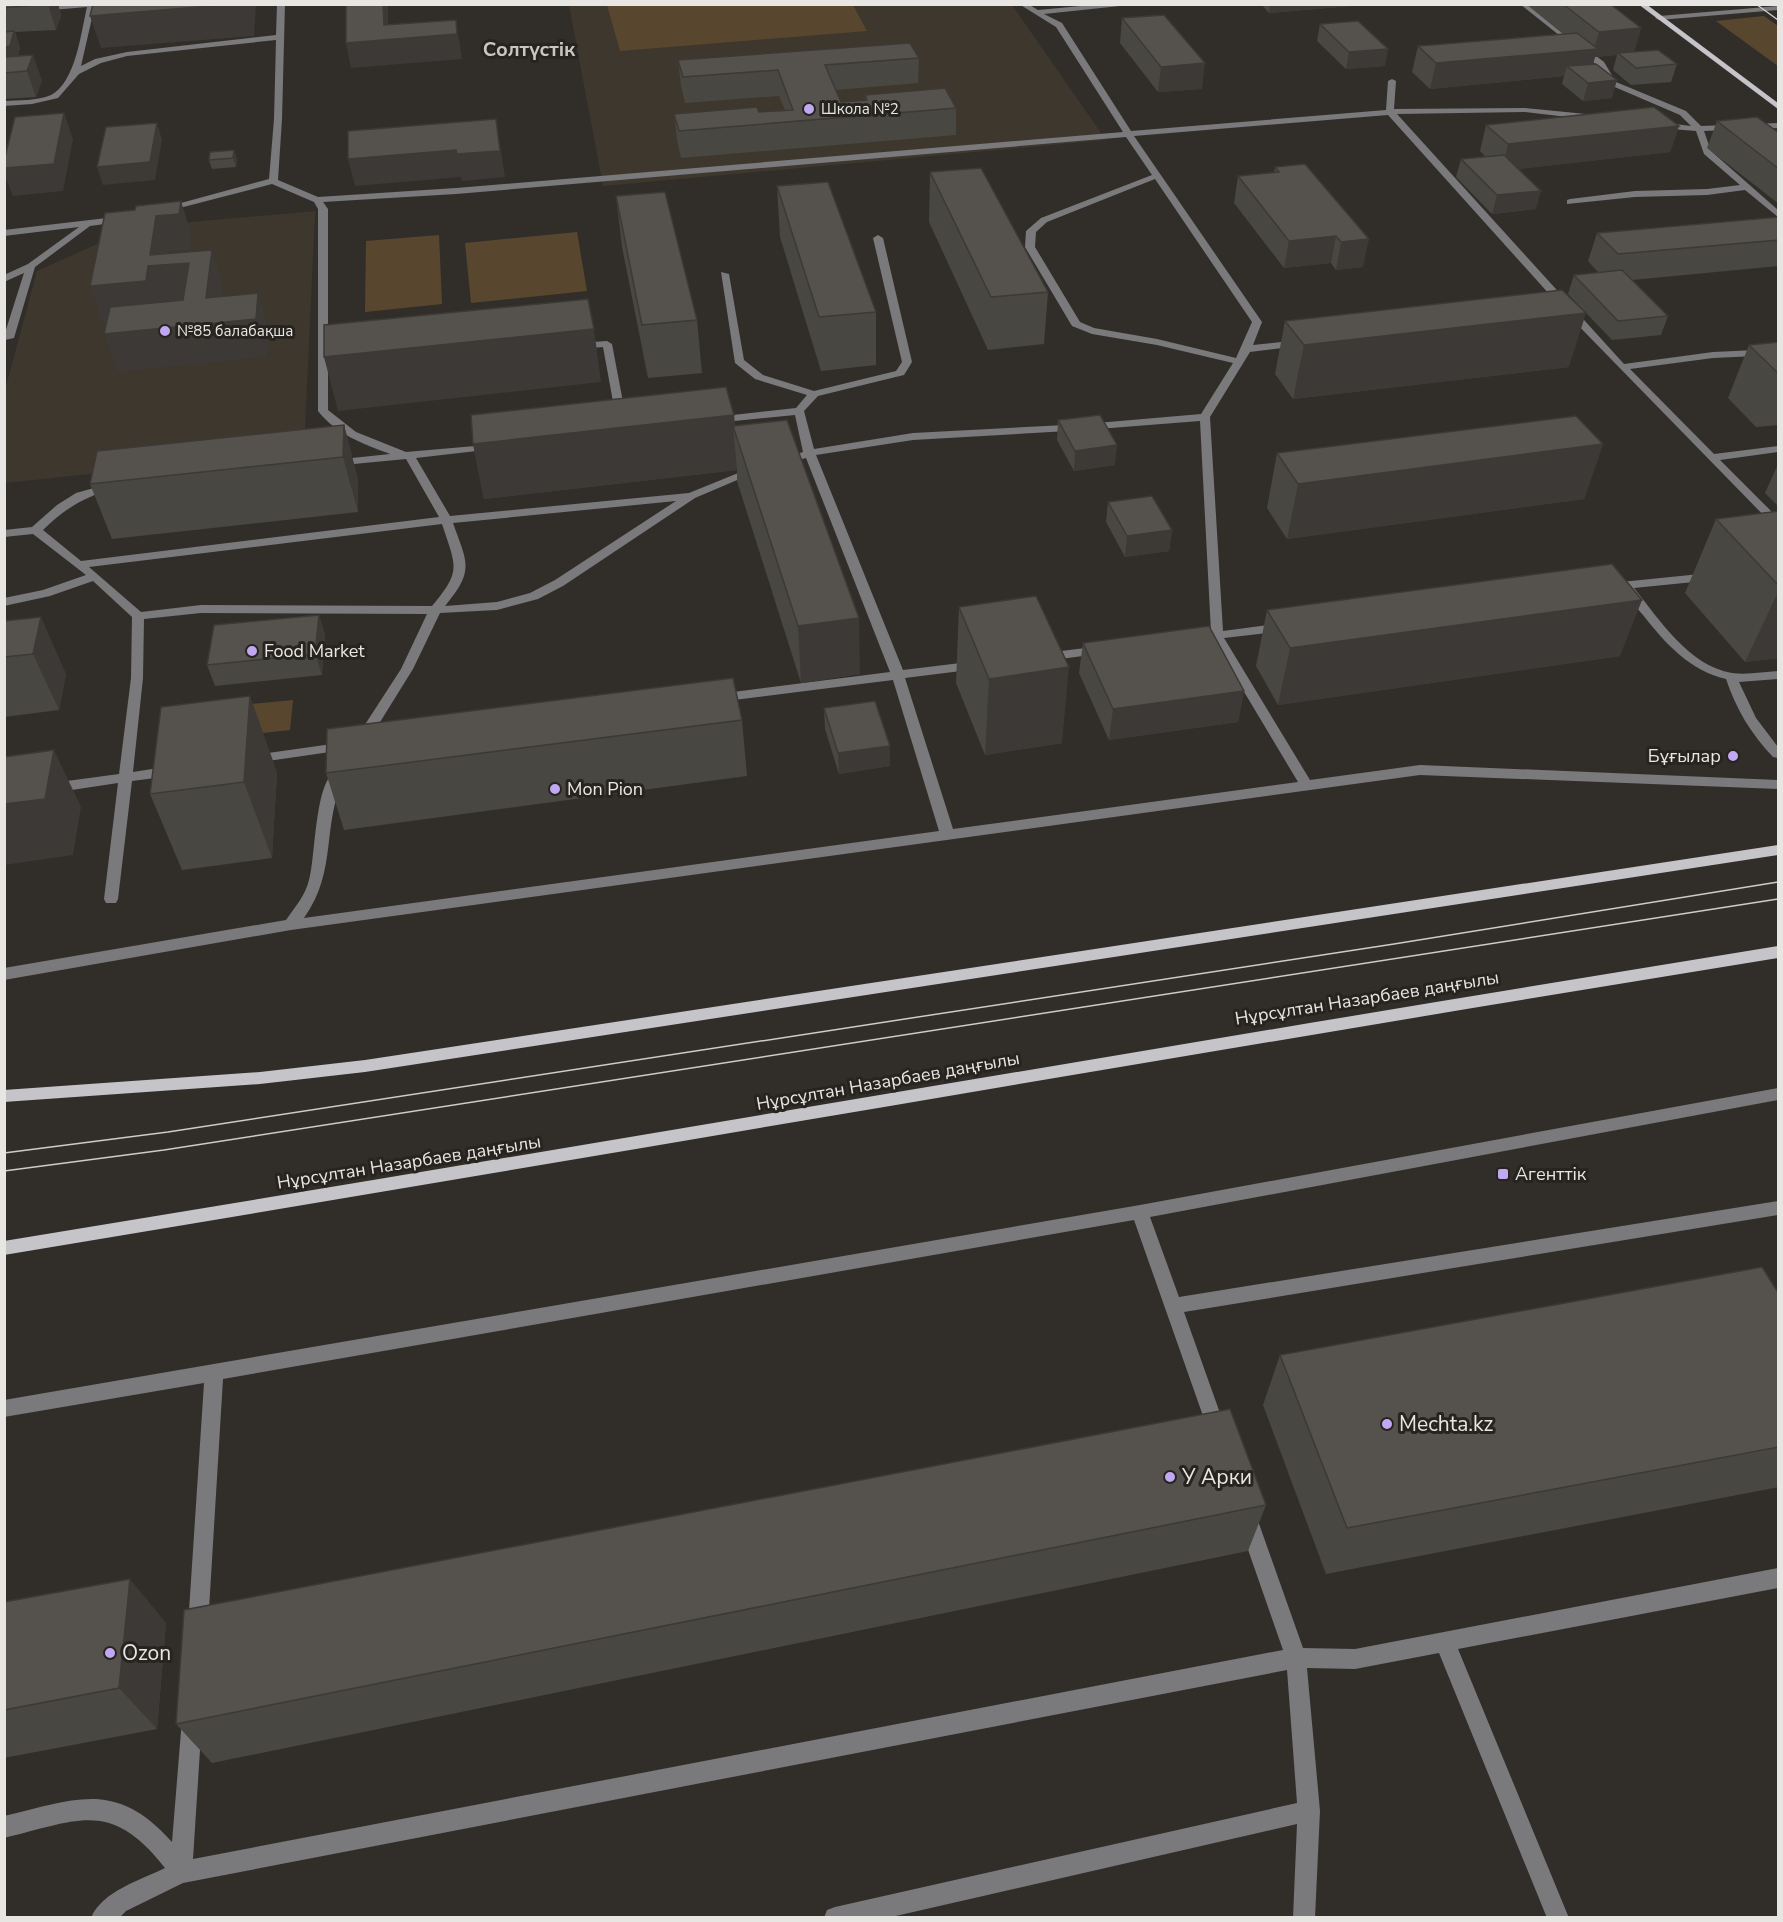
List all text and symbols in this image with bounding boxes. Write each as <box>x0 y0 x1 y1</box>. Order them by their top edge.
district label: Солтүстік <box>483 36 576 63</box>
place label: Школа №2 <box>821 99 899 119</box>
marker: Школа №2 <box>802 102 816 116</box>
place label: №85 балабақша <box>177 321 293 341</box>
marker: №85 балабақша <box>158 324 172 338</box>
place label: Food Market <box>264 639 365 663</box>
marker: Food Market <box>245 644 259 658</box>
place label: Бұғылар <box>1648 744 1721 768</box>
marker: Бұғылар <box>1726 749 1740 763</box>
place label: Mon Pion <box>567 777 643 801</box>
marker: Mon Pion <box>548 782 562 796</box>
street label: Нұрсұлтан Назарбаев даңғылы <box>1233 965 1501 1031</box>
street label: Нұрсұлтан Назарбаев даңғылы <box>754 1046 1022 1116</box>
street label: Нұрсұлтан Назарбаев даңғылы <box>275 1129 543 1195</box>
place label: Агенттік <box>1515 1162 1587 1186</box>
marker: Агенттік <box>1496 1167 1510 1181</box>
place label: Mechta.kz <box>1399 1410 1493 1438</box>
marker: Mechta.kz <box>1380 1417 1394 1431</box>
place label: У Арки <box>1181 1463 1252 1491</box>
marker: У Арки <box>1163 1470 1177 1484</box>
place label: Ozon <box>122 1639 171 1667</box>
marker: Ozon <box>103 1646 117 1660</box>

